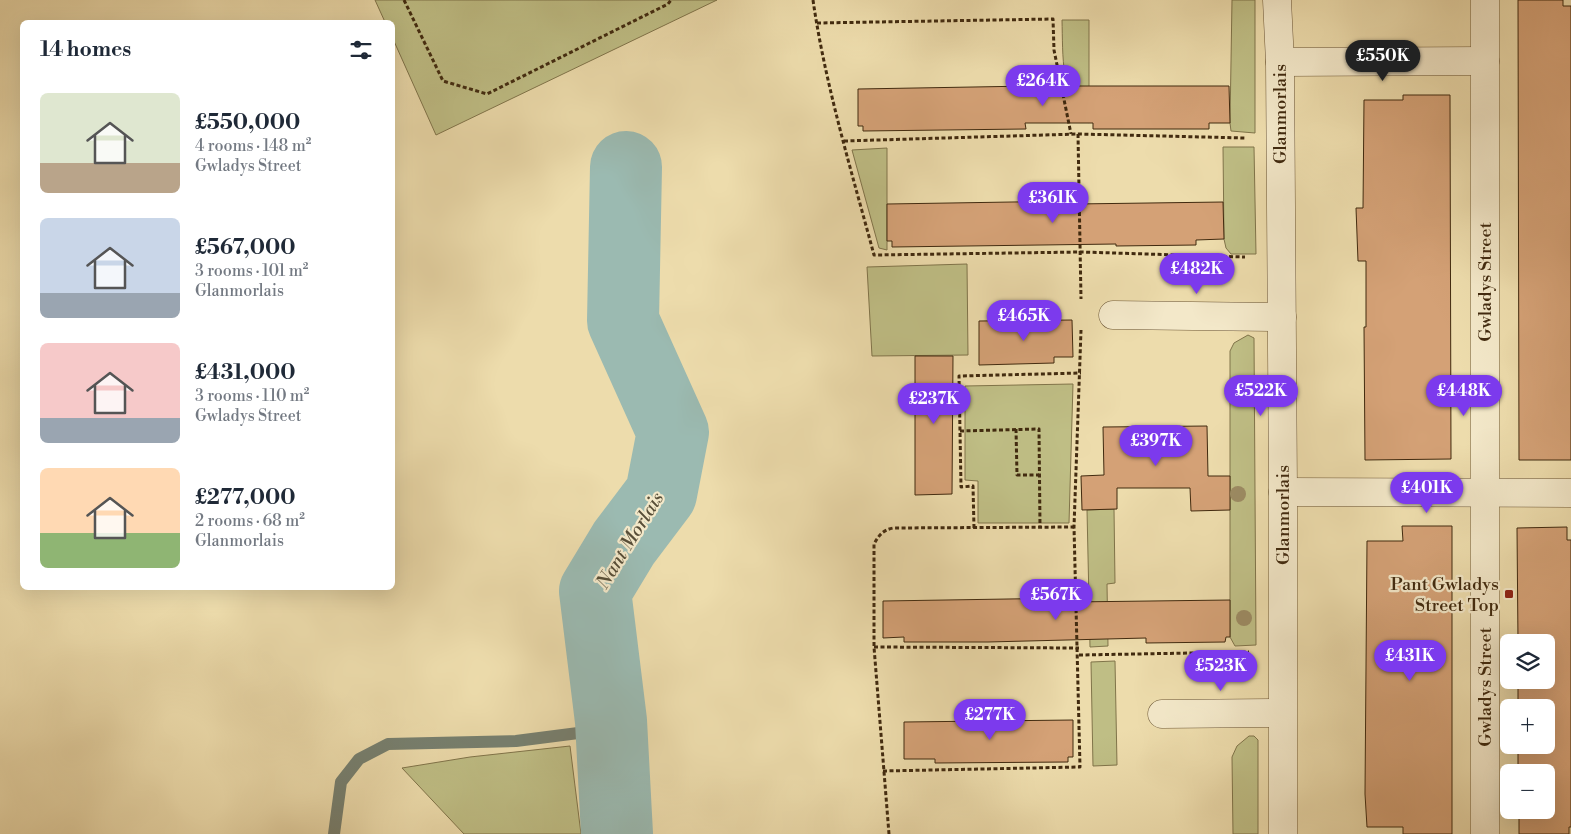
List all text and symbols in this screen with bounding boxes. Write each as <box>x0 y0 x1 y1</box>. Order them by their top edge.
icon: filters <box>347 36 375 64</box>
text: 14 homes <box>40 37 131 63</box>
pin: £550K <box>1348 39 1418 82</box>
text: £550K <box>1356 46 1410 66</box>
pin: £264K <box>1008 64 1078 107</box>
street label: Glanmorlais <box>1269 64 1292 164</box>
text: £264K <box>1016 71 1070 91</box>
text: £550,000 <box>195 110 300 136</box>
icon: home <box>80 113 140 173</box>
text: 4 rooms · 148 m² <box>195 136 311 156</box>
text: Gwladys Street <box>195 156 301 176</box>
pin: £361K <box>1018 182 1088 224</box>
text: £361K <box>1029 188 1077 208</box>
street label: Gwladys Street <box>1474 222 1497 342</box>
text: £567,000 <box>195 235 296 261</box>
icon: home <box>80 238 140 298</box>
pin: £482K <box>1162 252 1232 295</box>
text: £482K <box>1171 259 1223 279</box>
text: 3 rooms · 101 m² <box>195 261 308 281</box>
text: Glanmorlais <box>195 281 284 301</box>
pin: £465K <box>989 300 1059 342</box>
text: £465K <box>998 306 1050 326</box>
text: £431,000 <box>195 360 296 386</box>
icon: home <box>80 363 140 423</box>
pin: £522K <box>1226 374 1296 417</box>
pin: £448K <box>1429 374 1499 417</box>
text: £522K <box>1235 381 1287 401</box>
text: £448K <box>1437 381 1491 401</box>
pin: £237K <box>899 382 969 425</box>
text: 3 rooms · 110 m² <box>195 386 309 406</box>
text: £237K <box>909 389 959 409</box>
text: Gwladys Street <box>195 406 301 426</box>
pin: £397K <box>1121 424 1191 467</box>
text: £397K <box>1130 431 1182 451</box>
street label: Glanmorlais <box>1272 465 1295 565</box>
pin: £401K <box>1392 472 1462 514</box>
text: £401K <box>1401 478 1453 498</box>
text: £277,000 <box>195 485 296 511</box>
icon: home <box>80 488 140 548</box>
water label: Nant Morlais <box>590 488 669 594</box>
text: 2 rooms · 68 m² <box>195 511 305 531</box>
text: Glanmorlais <box>195 531 284 551</box>
place label: Pant Gwladys Street Top <box>1391 573 1499 617</box>
pin: £567K <box>1021 578 1091 621</box>
text: £567K <box>1031 585 1081 605</box>
marker: Pant Gwladys Street Top <box>1503 588 1515 600</box>
street label: Gwladys Street <box>1474 627 1497 747</box>
map controls <box>1500 634 1555 819</box>
button: layers <box>1500 634 1555 689</box>
pin: £431K <box>1375 640 1445 682</box>
text: £431K <box>1385 646 1435 666</box>
pin: £523K <box>1186 650 1256 692</box>
text: £523K <box>1195 656 1247 676</box>
pin: £277K <box>955 698 1025 741</box>
button: + <box>1500 699 1555 754</box>
text: £277K <box>965 705 1015 725</box>
button: − <box>1500 764 1555 819</box>

